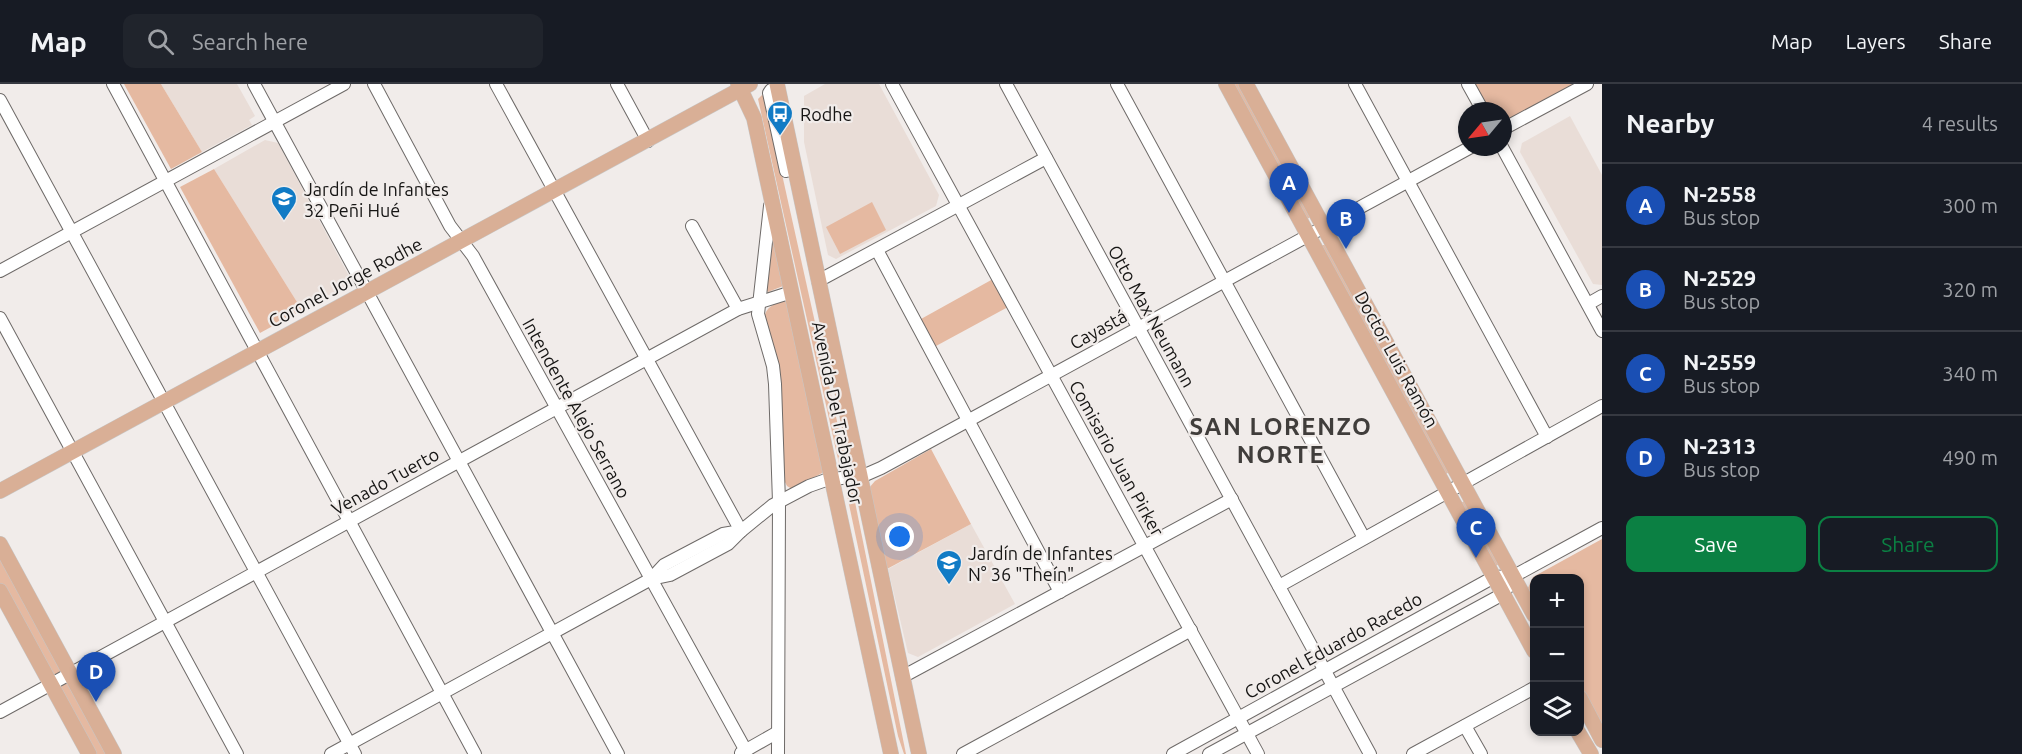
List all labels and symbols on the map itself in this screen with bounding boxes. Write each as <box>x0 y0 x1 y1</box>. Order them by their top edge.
bus stop icon: Rodhe <box>765 99 795 137</box>
north arrow <box>1458 102 1512 156</box>
place label: Rodhe <box>800 104 852 124</box>
pin: A <box>1270 164 1308 213</box>
place label: Jardín de Infantes 32 Peñi Hué <box>304 179 449 220</box>
school or university icon: Jardín de Infantes 32 Peñi Hué <box>269 184 299 222</box>
pin: B <box>1326 200 1366 249</box>
street label: Coronel Jorge Rodhe <box>265 233 425 331</box>
street label: Otto Max Neumann <box>1105 242 1199 390</box>
street label: Doctor Luis Ramón <box>1351 287 1443 431</box>
street label: Cayastá <box>1066 305 1130 353</box>
street label: Intendente Alejo Serrano <box>519 315 635 501</box>
street label: Avenida Del Trabajador <box>809 319 867 507</box>
street label: Comisario Juan Pirker <box>1066 377 1168 539</box>
district label: SAN LORENZO NORTE <box>1189 413 1373 468</box>
street label: Venado Tuerto <box>328 443 442 519</box>
pin: C <box>1456 508 1496 558</box>
your location <box>885 522 914 551</box>
place label: Jardín de Infantes N° 36 "Theín" <box>968 543 1113 584</box>
school or university icon: Jardín de Infantes N° 36 "Theín" <box>934 548 964 586</box>
street label: Coronel Eduardo Racedo <box>1241 588 1425 702</box>
pin: D <box>76 652 116 702</box>

